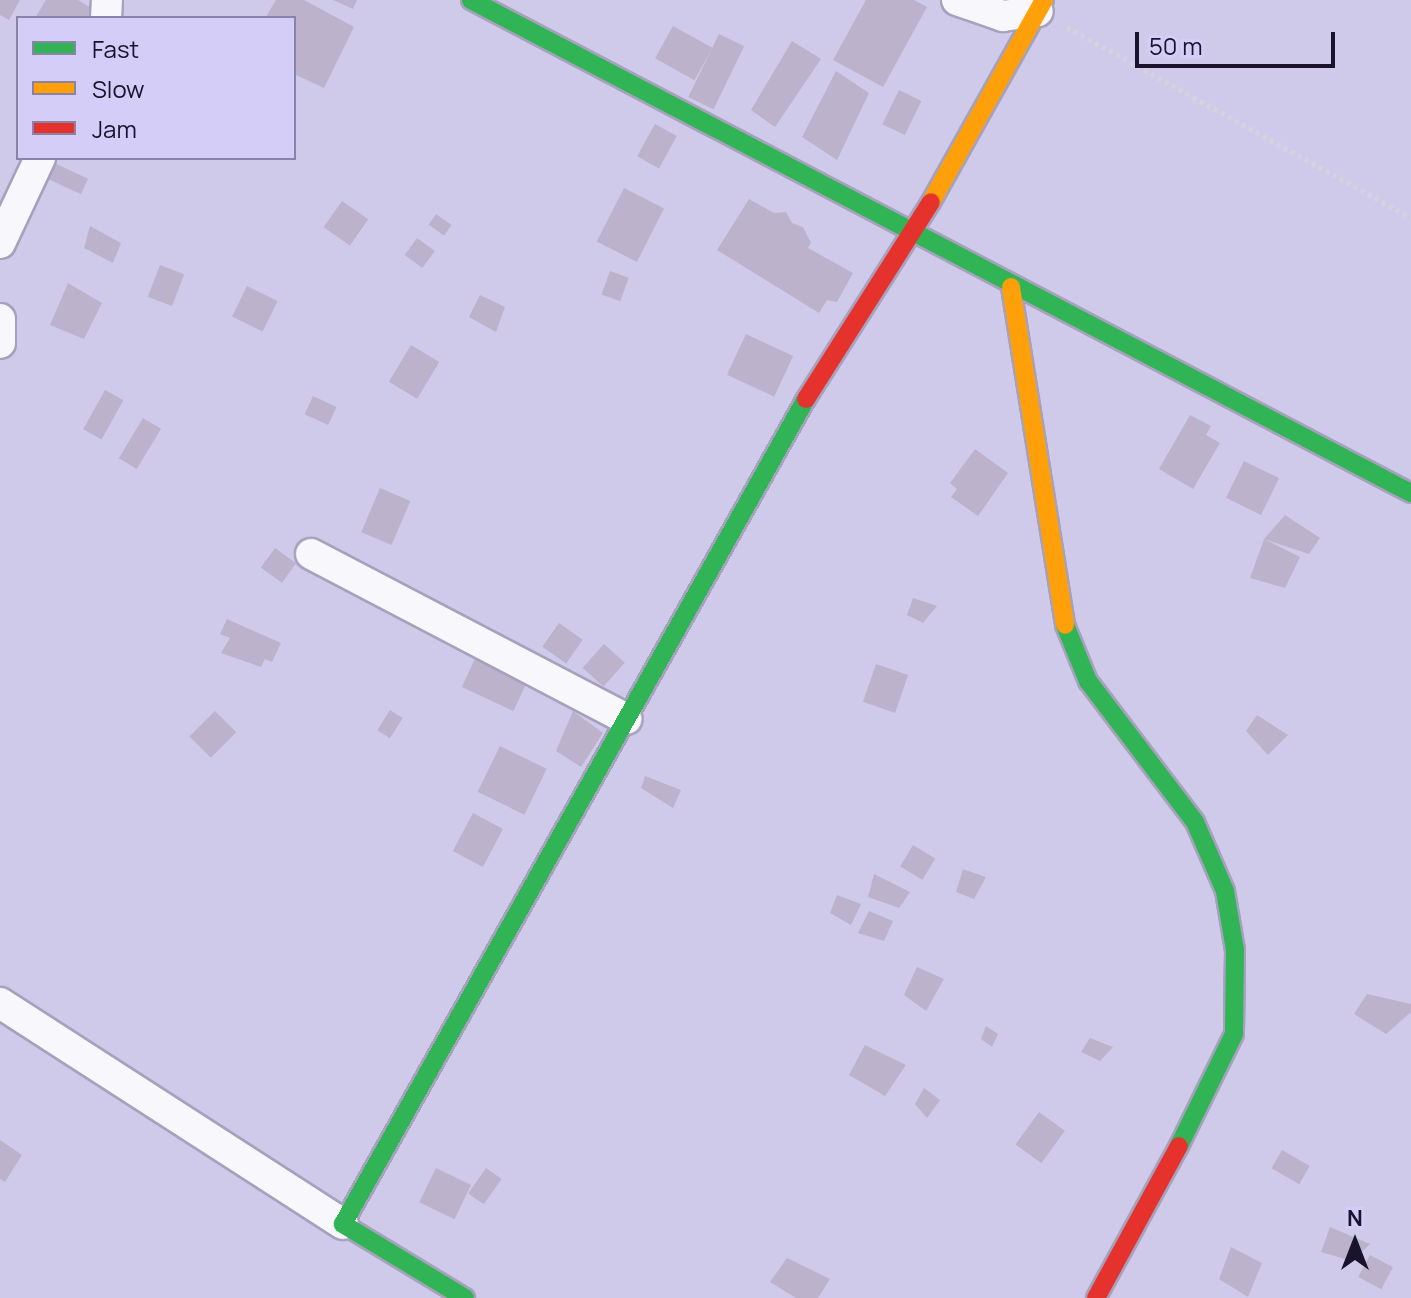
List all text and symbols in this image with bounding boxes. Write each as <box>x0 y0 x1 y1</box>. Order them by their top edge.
legend <box>16 16 296 160</box>
scale bar <box>1139 16 1339 66</box>
text: 50 m <box>1149 29 1203 62</box>
text: Fast <box>92 32 139 65</box>
text: Slow <box>92 72 145 105</box>
text: Jam <box>92 112 137 145</box>
north arrow <box>1315 1202 1395 1282</box>
text: N <box>1347 1203 1363 1233</box>

